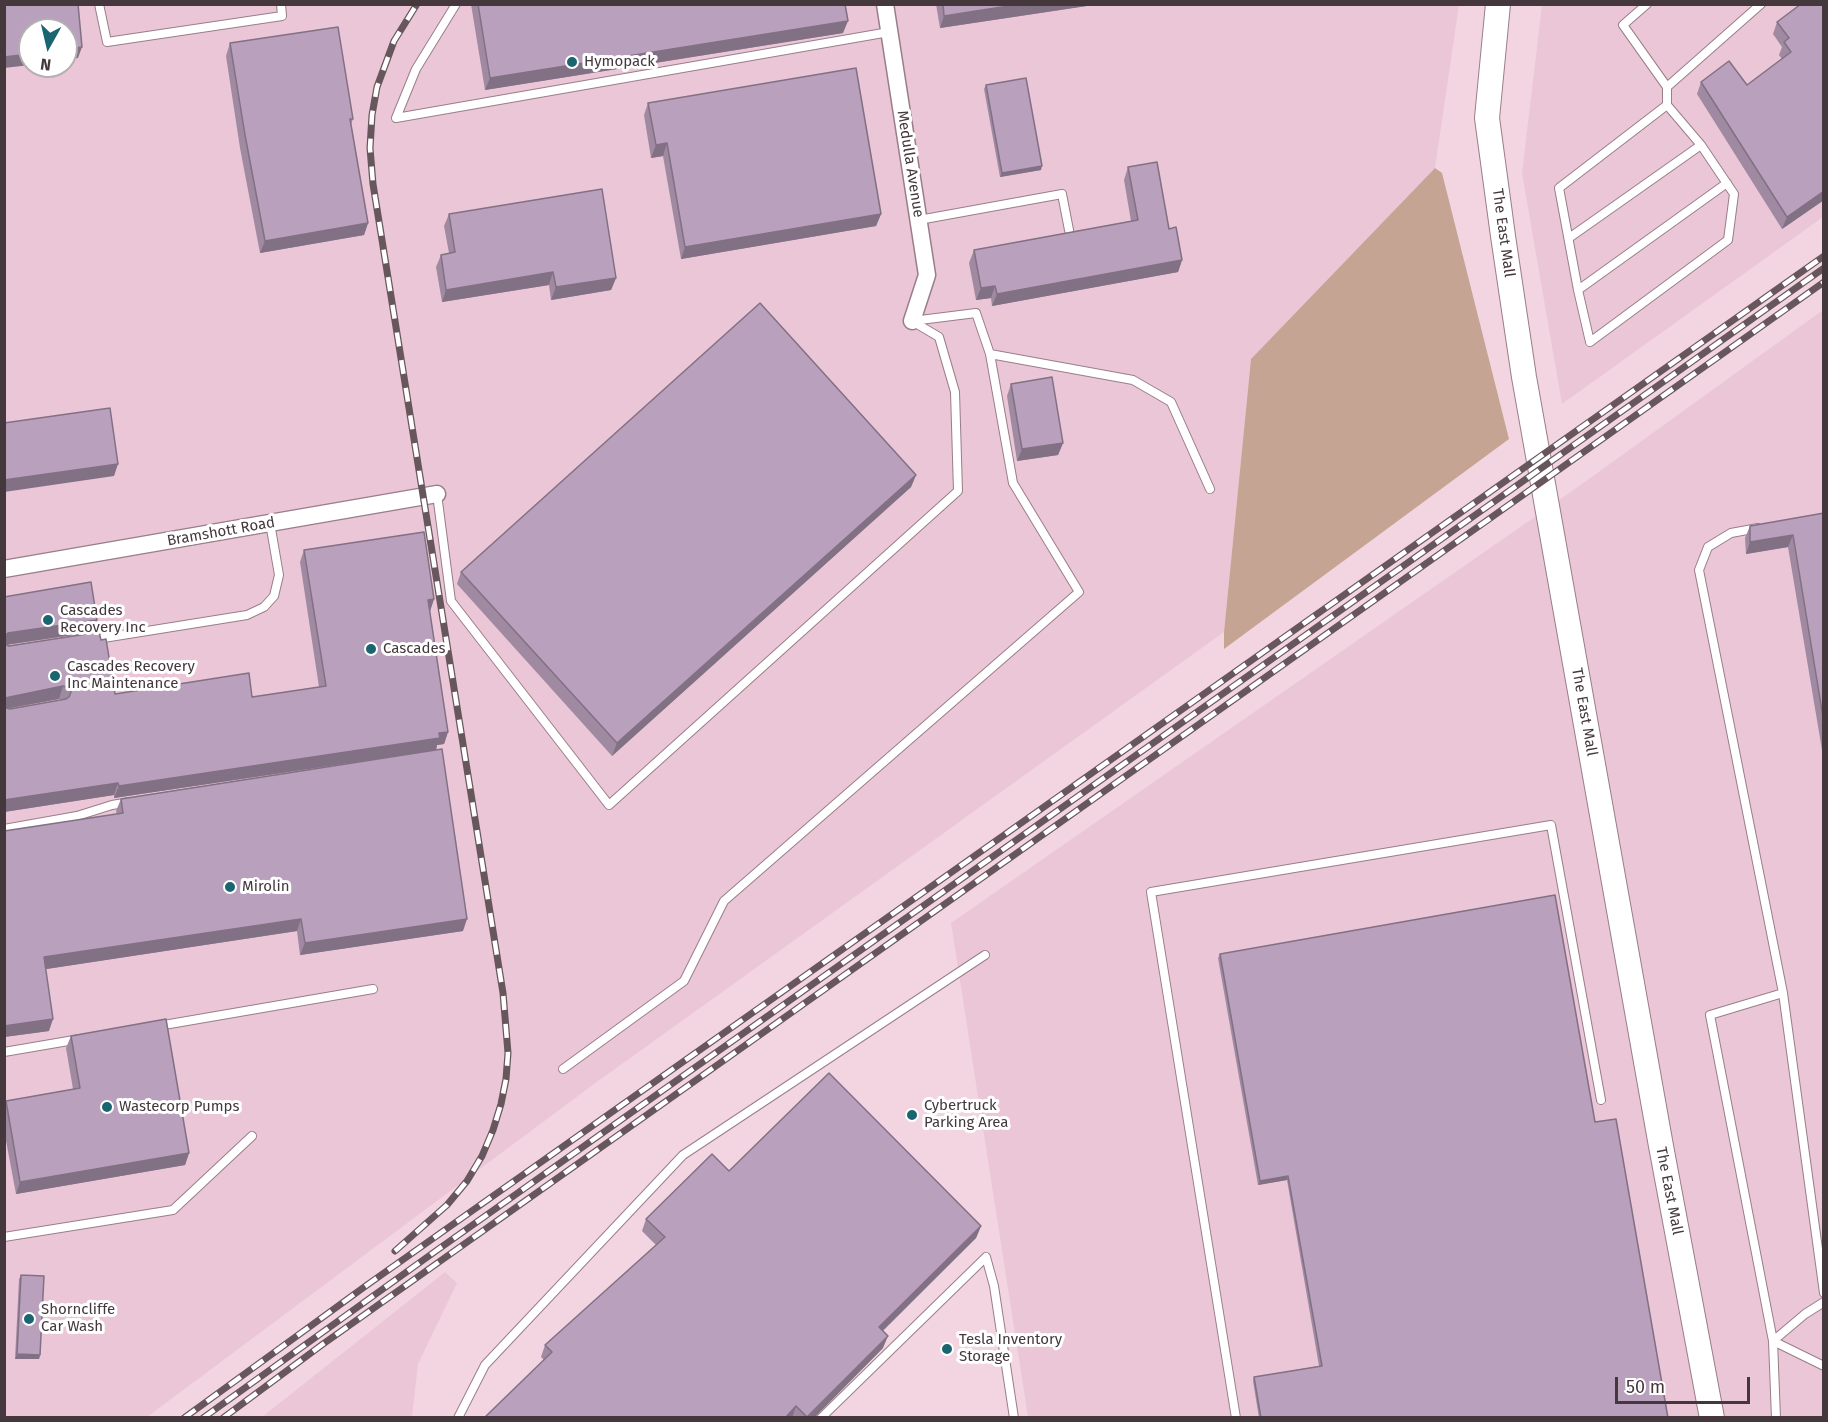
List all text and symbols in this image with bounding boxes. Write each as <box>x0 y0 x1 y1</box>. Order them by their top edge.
north arrow <box>18 18 78 78</box>
place label: Hymopack <box>584 53 655 71</box>
text: N <box>39 54 52 74</box>
marker: Hymopack <box>565 55 579 69</box>
street label: Medulla Avenue <box>893 109 927 219</box>
street label: The East Mall <box>1488 187 1518 279</box>
street label: Bramshott Road <box>166 514 276 550</box>
place label: Cascades Recovery Inc <box>60 602 146 637</box>
marker: Cascades Recovery Inc <box>41 613 55 627</box>
place label: Cascades <box>383 640 446 658</box>
marker: Cascades <box>364 642 378 656</box>
place label: Cascades Recovery Inc Maintenance <box>67 658 195 693</box>
street label: The East Mall <box>1567 666 1601 758</box>
marker: Cascades Recovery Inc Maintenance <box>48 669 62 683</box>
place label: Mirolin <box>242 878 289 896</box>
marker: Mirolin <box>223 880 237 894</box>
place label: Cybertruck Parking Area <box>924 1097 1008 1132</box>
place label: Wastecorp Pumps <box>119 1098 239 1116</box>
marker: Wastecorp Pumps <box>100 1100 114 1114</box>
marker: Cybertruck Parking Area <box>905 1108 919 1122</box>
street label: The East Mall <box>1652 1145 1686 1237</box>
place label: Shorncliffe Car Wash <box>41 1301 115 1336</box>
marker: Shorncliffe Car Wash <box>22 1312 36 1326</box>
place label: Tesla Inventory Storage <box>959 1331 1062 1366</box>
marker: Tesla Inventory Storage <box>940 1342 954 1356</box>
scale bar <box>1618 1365 1753 1403</box>
text: 50 m <box>1626 1376 1665 1398</box>

